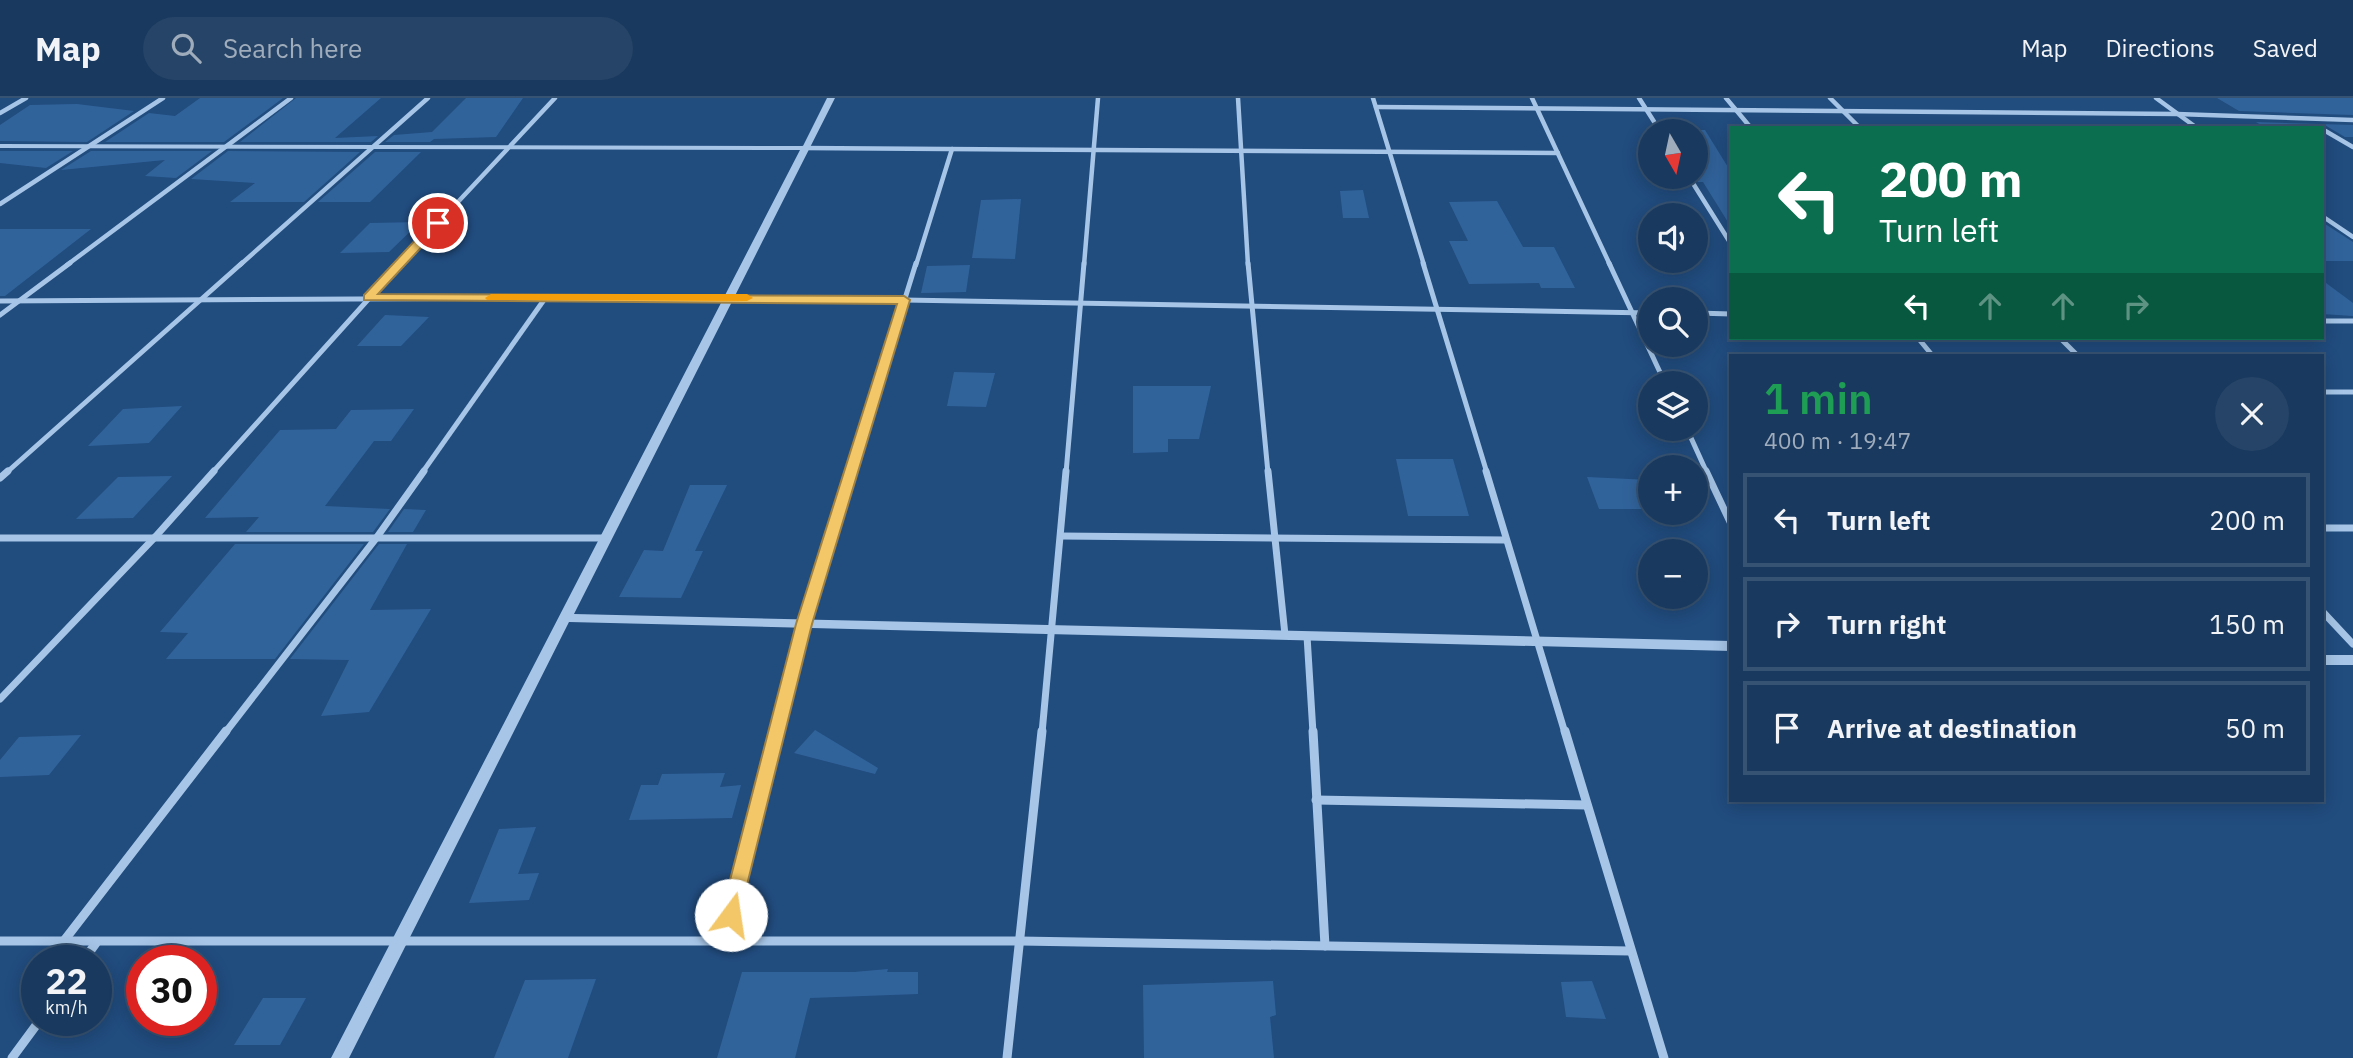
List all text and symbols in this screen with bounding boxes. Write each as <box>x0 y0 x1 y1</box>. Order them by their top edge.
search box <box>143 17 633 80</box>
text: Map <box>35 27 101 70</box>
icon: search <box>167 29 205 67</box>
text: Search here <box>223 31 362 65</box>
text: Map <box>2021 32 2067 64</box>
text: Directions <box>2105 32 2215 64</box>
text: Saved <box>2253 32 2318 64</box>
north arrow <box>1638 119 1708 189</box>
map controls <box>1638 119 1708 609</box>
text: 200 m <box>1879 147 2023 210</box>
icon: left <box>1764 154 1855 245</box>
pin <box>408 193 468 253</box>
button: sound <box>1638 203 1708 273</box>
icon: arrive <box>419 204 457 242</box>
text: Turn left <box>1879 209 1999 251</box>
button: search <box>1638 287 1708 357</box>
icon: left <box>1898 287 1936 325</box>
icon: ahead <box>1971 287 2009 325</box>
icon: ahead <box>2044 287 2082 325</box>
icon: right <box>2117 287 2155 325</box>
button: layers <box>1638 371 1708 441</box>
text: 1 min <box>1764 371 1873 426</box>
button: close <box>2215 377 2289 451</box>
text: 400 m · 19:47 <box>1764 425 1911 455</box>
button: + <box>1638 455 1708 525</box>
icon: left <box>1768 501 1806 539</box>
text: Turn left <box>1827 503 1930 537</box>
text: 200 m <box>2209 503 2285 537</box>
button: − <box>1638 539 1708 609</box>
icon: right <box>1768 605 1806 643</box>
text: Turn right <box>1827 607 1946 641</box>
text: 150 m <box>2209 607 2285 641</box>
icon: arrive <box>1768 709 1806 747</box>
text: Arrive at destination <box>1827 711 2077 745</box>
text: 50 m <box>2225 711 2285 745</box>
position arrow <box>694 878 768 952</box>
speed limit sign: 30 <box>126 945 217 1036</box>
text: 22 <box>45 958 88 1004</box>
text: km/h <box>45 996 88 1019</box>

